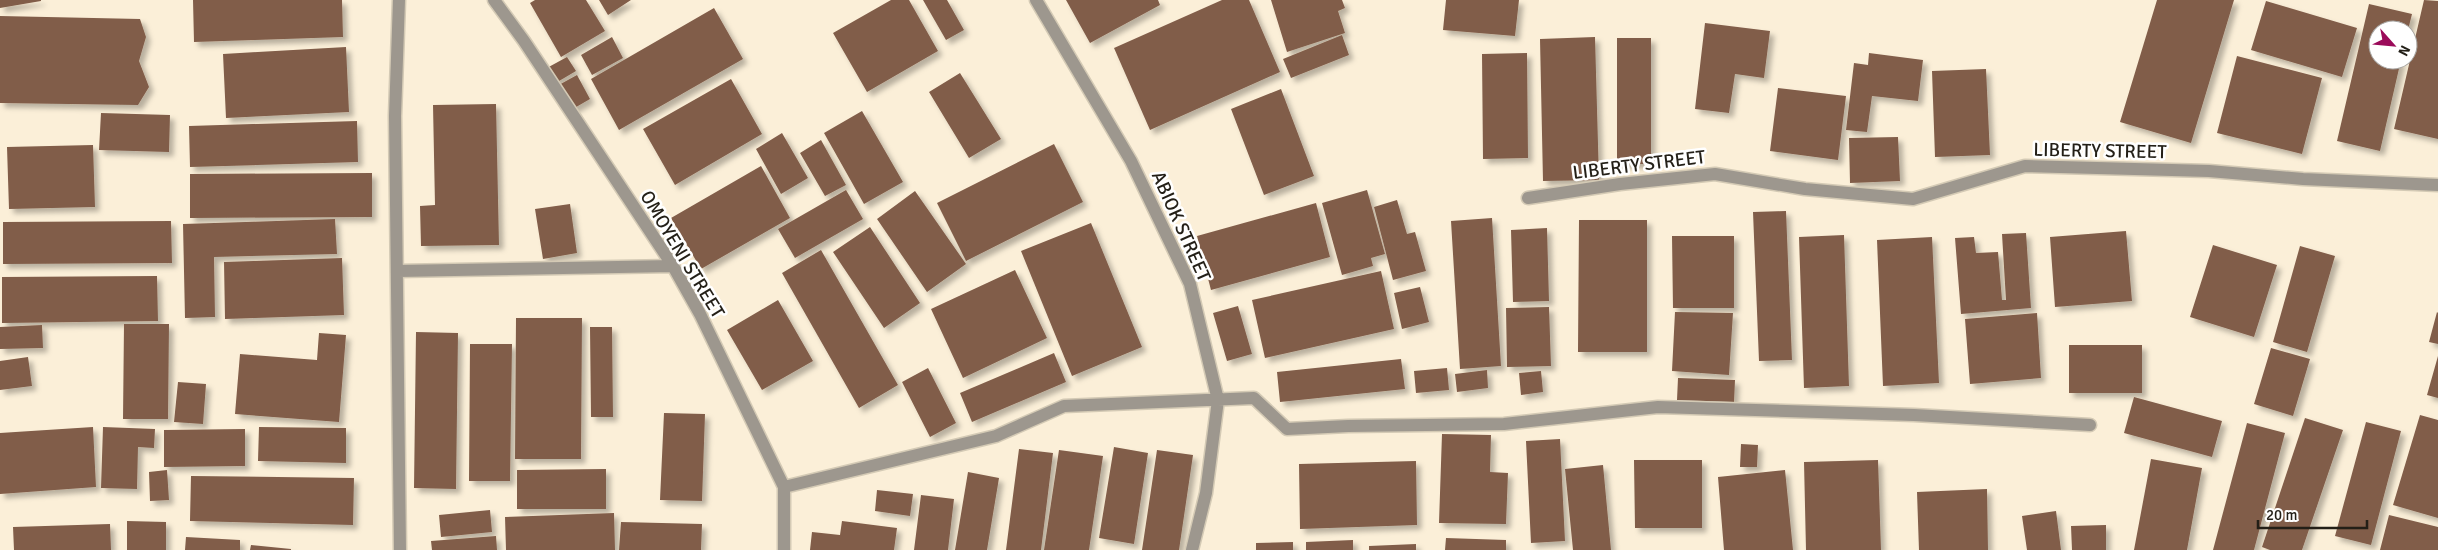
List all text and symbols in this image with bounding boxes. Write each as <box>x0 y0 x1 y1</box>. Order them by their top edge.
north arrow <box>2368 20 2418 70</box>
text: N <box>2394 42 2414 59</box>
street label: LIBERTY STREET <box>2033 138 2168 164</box>
street label: LIBERTY STREET <box>1571 145 1707 185</box>
street label: ABIOK STREET <box>1146 167 1216 286</box>
street label: OMOYENI STREET <box>635 186 730 323</box>
scale bar <box>2258 498 2367 530</box>
text: 20 m <box>2266 506 2297 524</box>

